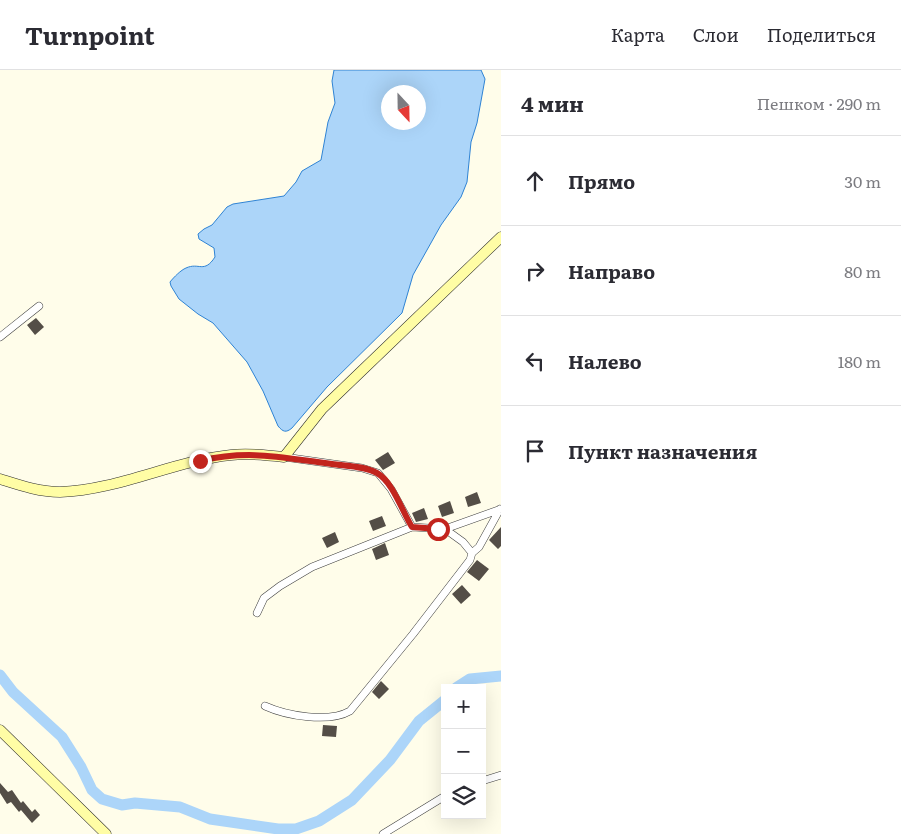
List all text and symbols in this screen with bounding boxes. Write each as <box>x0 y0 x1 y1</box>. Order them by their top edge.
text: Turnpoint <box>25 17 155 52</box>
text: Карта <box>611 21 665 48</box>
text: Слои <box>693 21 739 48</box>
text: Поделиться <box>767 21 876 48</box>
north arrow <box>381 85 426 130</box>
text: 4 мин <box>521 87 584 118</box>
text: Пешком · 290 m <box>757 91 881 115</box>
icon: ahead <box>521 167 549 195</box>
text: Прямо <box>568 167 635 195</box>
text: 30 m <box>844 169 881 193</box>
icon: right <box>521 257 549 285</box>
text: Направо <box>568 257 655 285</box>
text: 80 m <box>844 259 881 283</box>
icon: left <box>521 347 549 375</box>
text: Налево <box>568 347 642 375</box>
text: 180 m <box>838 349 881 373</box>
icon: arrive <box>521 437 549 465</box>
text: Пункт назначения <box>568 437 757 465</box>
route end <box>189 450 212 473</box>
route start <box>427 518 450 541</box>
map controls <box>441 684 486 819</box>
button: + <box>441 684 486 729</box>
button: − <box>441 729 486 774</box>
button: layers <box>441 774 486 819</box>

